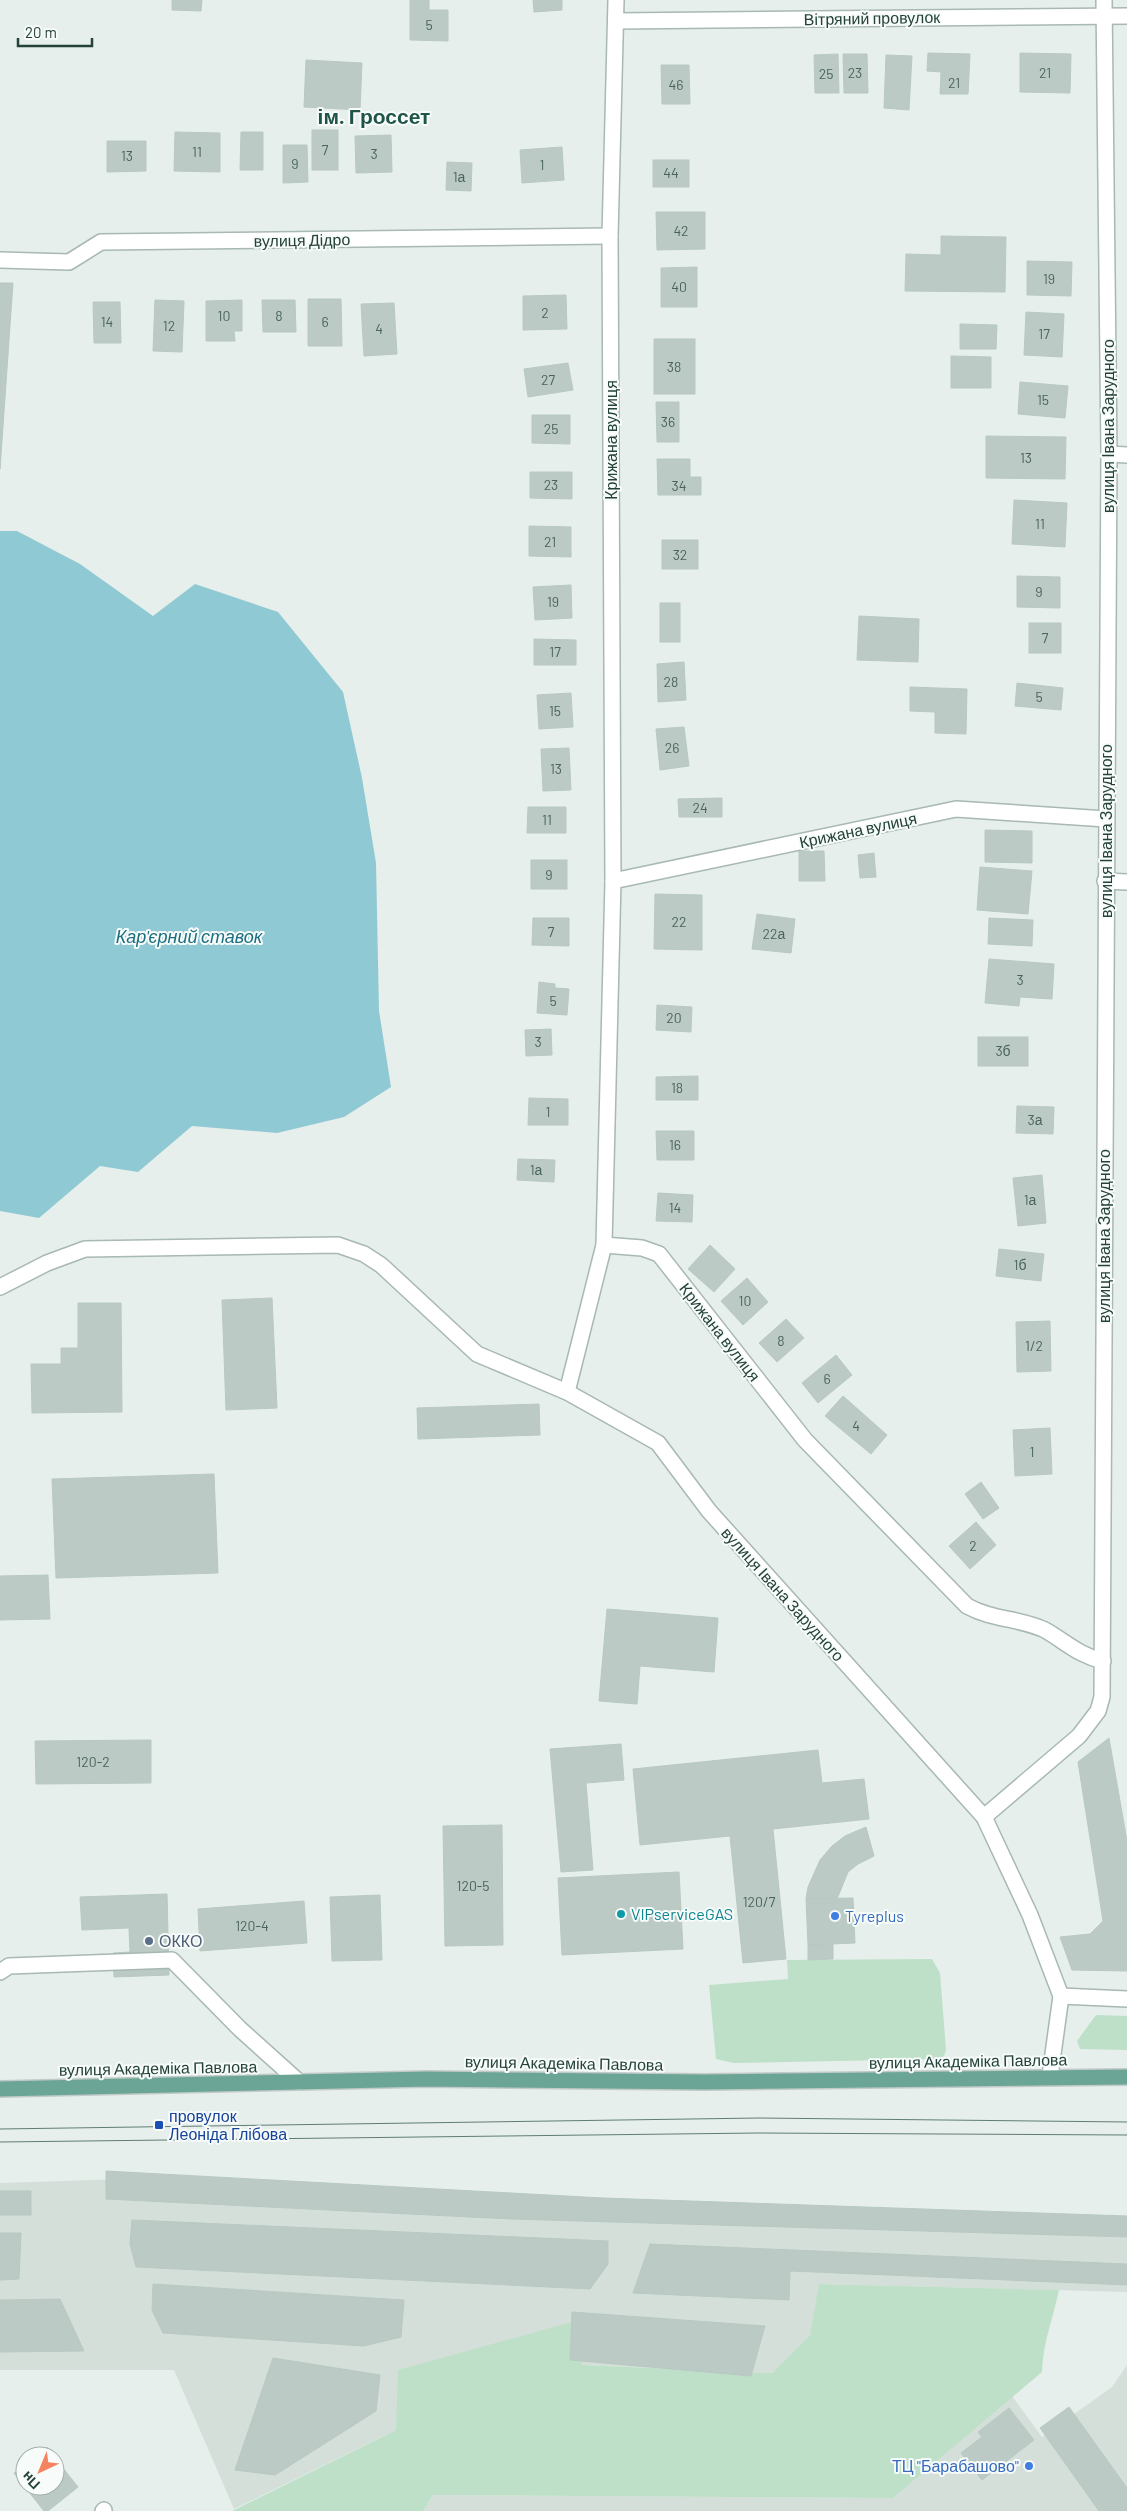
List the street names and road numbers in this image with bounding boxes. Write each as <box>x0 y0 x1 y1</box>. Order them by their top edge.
street label: Вітряний провулок <box>804 7 941 28</box>
street label: вулиця Дідро <box>254 229 351 250</box>
street label: вулиця Івана Зарудного <box>1098 339 1117 513</box>
street label: Крижана вулиця <box>601 380 620 500</box>
street label: вулиця Івана Зарудного <box>1096 744 1115 918</box>
street label: Крижана вулиця <box>797 808 918 851</box>
street label: вулиця Івана Зарудного <box>1094 1149 1113 1323</box>
street label: Крижана вулиця <box>676 1279 765 1385</box>
street label: вулиця Івана Зарудного <box>718 1523 849 1665</box>
street label: вулиця Академіка Павлова <box>869 2049 1067 2072</box>
street label: вулиця Академіка Павлова <box>465 2051 663 2074</box>
street label: вулиця Академіка Павлова <box>59 2056 257 2079</box>

